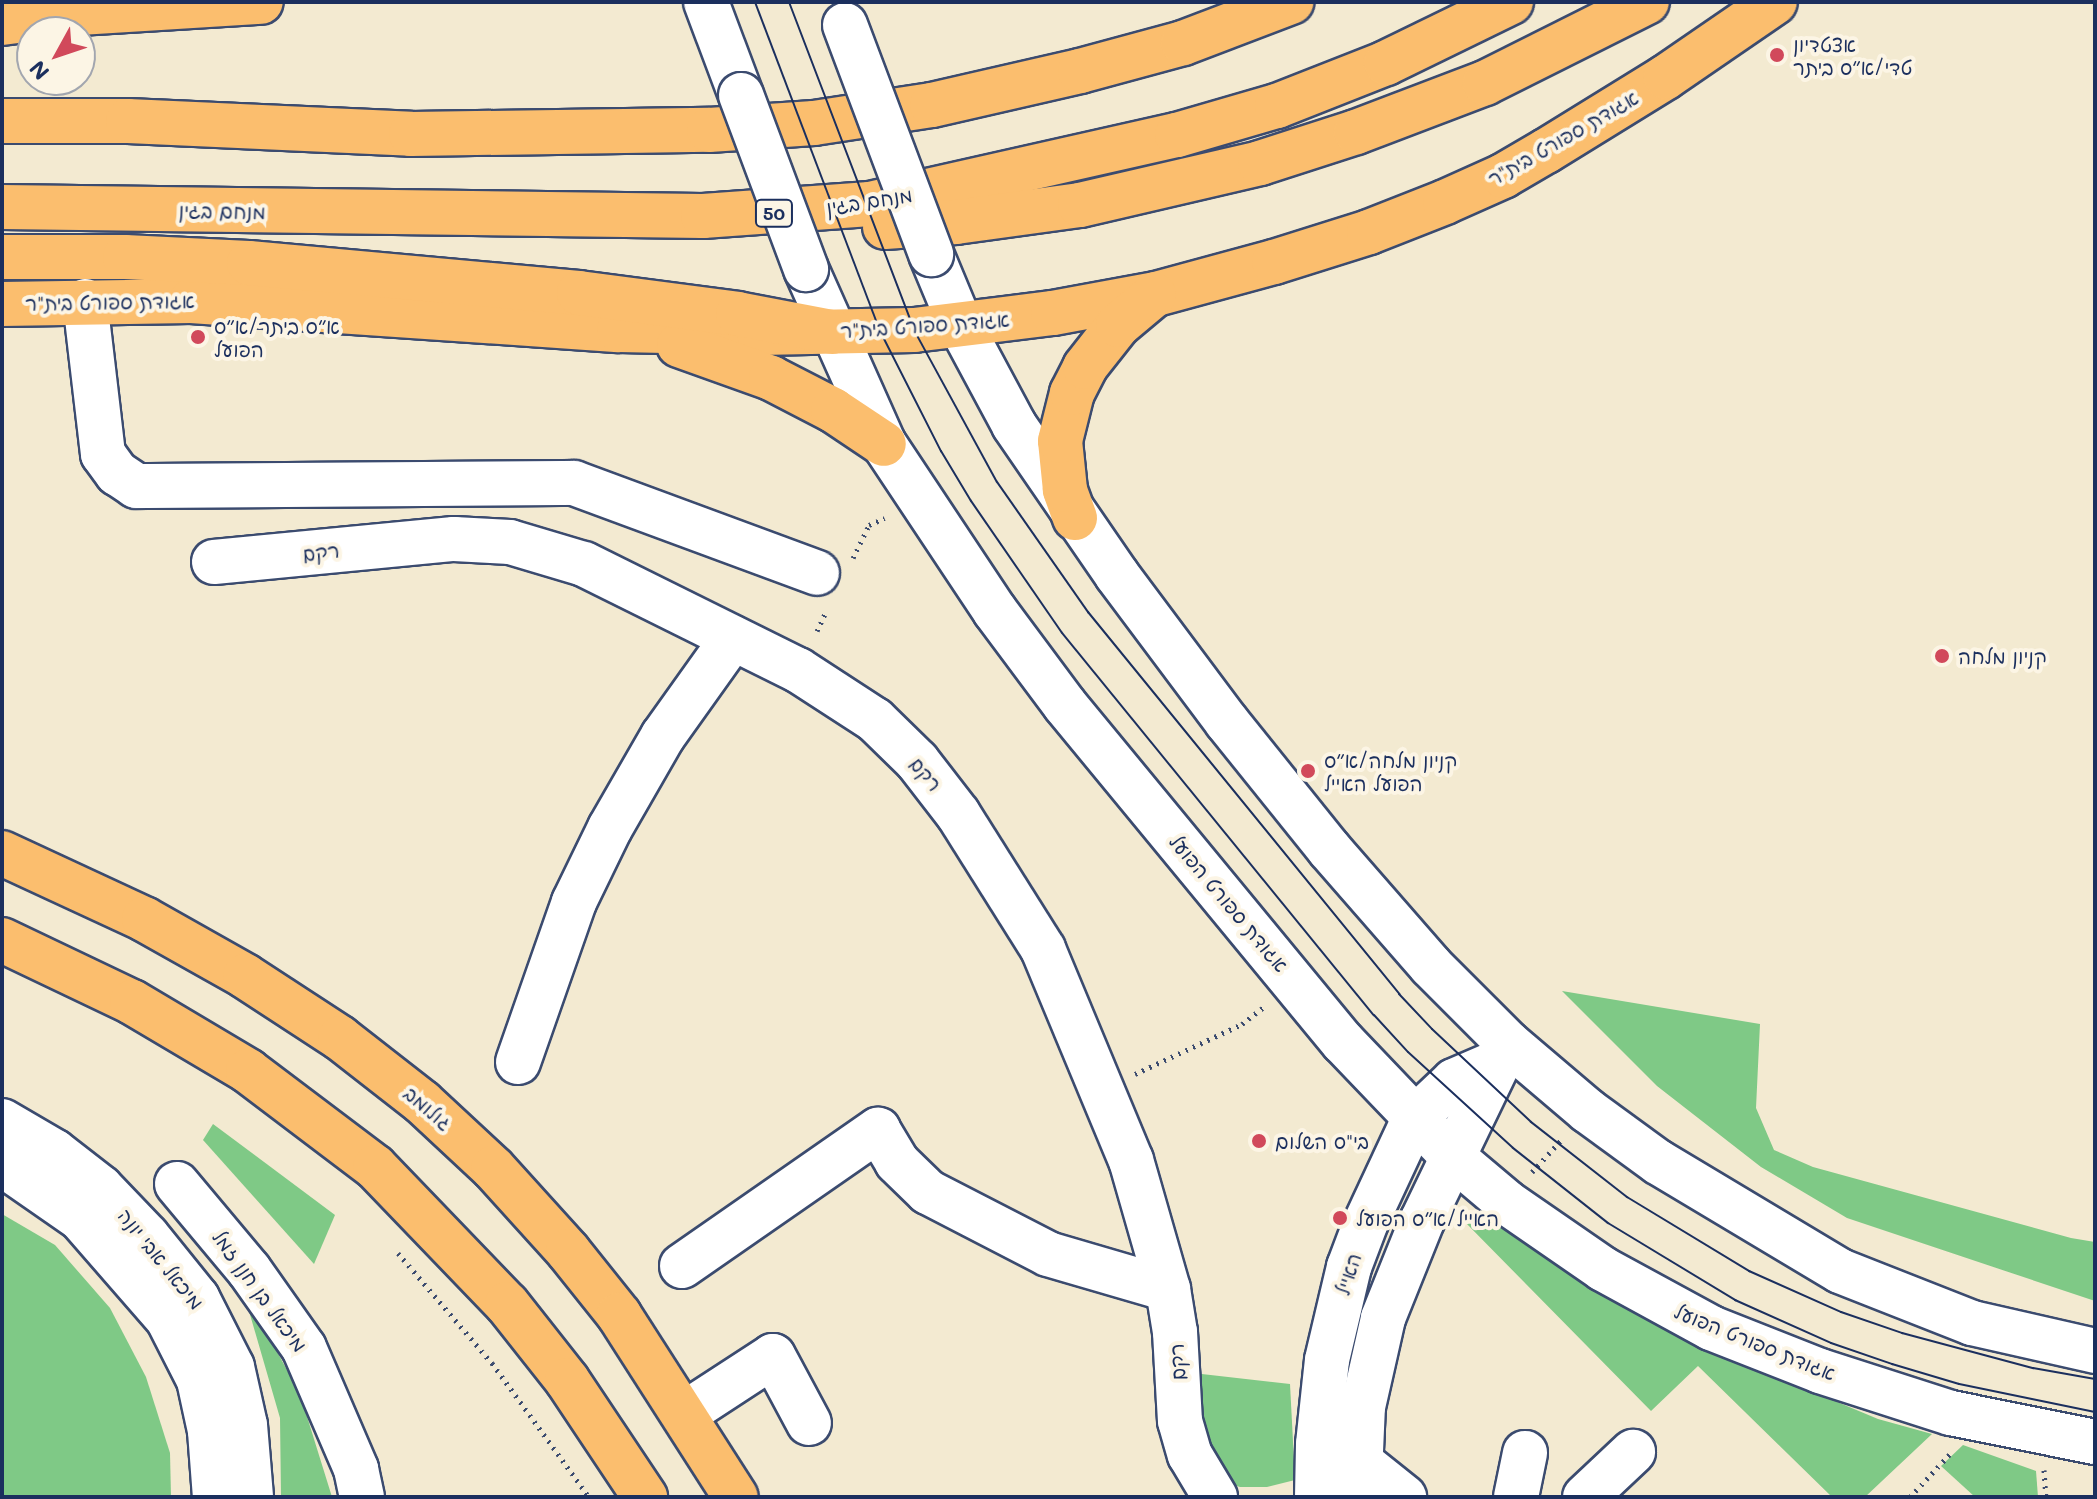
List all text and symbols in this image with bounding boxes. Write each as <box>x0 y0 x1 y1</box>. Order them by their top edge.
north arrow <box>16 16 96 96</box>
place label: אצטדיון טדי/א״ס ביתר <box>1793 32 1912 79</box>
marker: אצטדיון טדי/א״ס ביתר <box>1768 46 1786 64</box>
text: N <box>22 55 55 86</box>
street label: אגודת ספורט בית"ר <box>1484 85 1642 191</box>
street label: מנחם בגין <box>824 182 914 220</box>
street label: מנחם בגין <box>178 198 266 224</box>
road number: 50 <box>754 199 794 227</box>
street label: אגודת ספורט בית"ר <box>25 289 195 315</box>
street label: אגודת ספורט בית"ר <box>840 307 1010 343</box>
place label: א״ס ביתר/א״ס הפועל <box>214 314 340 361</box>
marker: א״ס ביתר/א״ס הפועל <box>189 328 207 346</box>
street label: רקם <box>301 538 341 566</box>
place label: קניון מלחה <box>1958 644 2047 668</box>
marker: קניון מלחה <box>1933 647 1951 665</box>
place label: קניון מלחה/א״ס הפועל האייל <box>1324 748 1457 795</box>
street label: רקם <box>905 752 947 796</box>
marker: קניון מלחה/א״ס הפועל האייל <box>1299 762 1317 780</box>
street label: אגודת ספורט הפועל <box>1165 829 1293 977</box>
street label: גולומב <box>399 1081 457 1135</box>
place label: בי"ס השלום <box>1275 1129 1369 1153</box>
marker: בי"ס השלום <box>1250 1132 1268 1150</box>
street label: מיכאל אבי יונה <box>113 1204 209 1314</box>
place label: האייל/א״ס הפועל <box>1356 1206 1499 1230</box>
marker: האייל/א״ס הפועל <box>1331 1209 1349 1227</box>
street label: מיכאל בן חנן זמל <box>208 1226 312 1356</box>
street label: האייל <box>1330 1250 1366 1298</box>
street label: אגודת ספורט הפועל <box>1671 1299 1839 1385</box>
street label: רקם <box>1164 1343 1190 1381</box>

